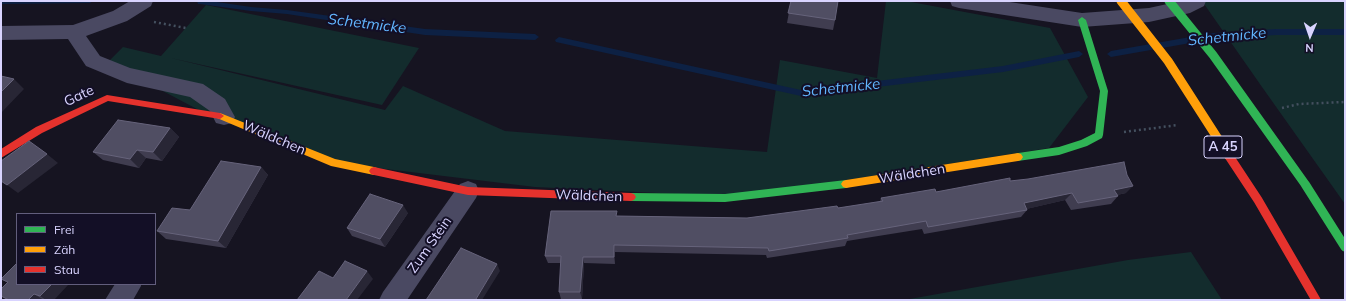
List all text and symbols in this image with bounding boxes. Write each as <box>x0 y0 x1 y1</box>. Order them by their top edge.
water label: Schetmicke <box>327 10 407 38</box>
north arrow <box>1290 16 1330 56</box>
water label: Schetmicke <box>1187 24 1267 50</box>
text: N <box>1305 41 1314 55</box>
water label: Schetmicke <box>801 75 881 101</box>
street label: Gate <box>61 82 97 110</box>
street label: Wäldchen <box>240 117 308 159</box>
road number: A 45 <box>1204 136 1242 158</box>
street label: Wäldchen <box>878 160 946 188</box>
street label: Wäldchen <box>555 186 623 206</box>
legend <box>16 213 156 285</box>
street label: Zum Stein <box>405 214 455 276</box>
text: Frei <box>54 222 74 237</box>
text: Zäh <box>54 242 75 257</box>
text: Stau <box>54 262 80 277</box>

